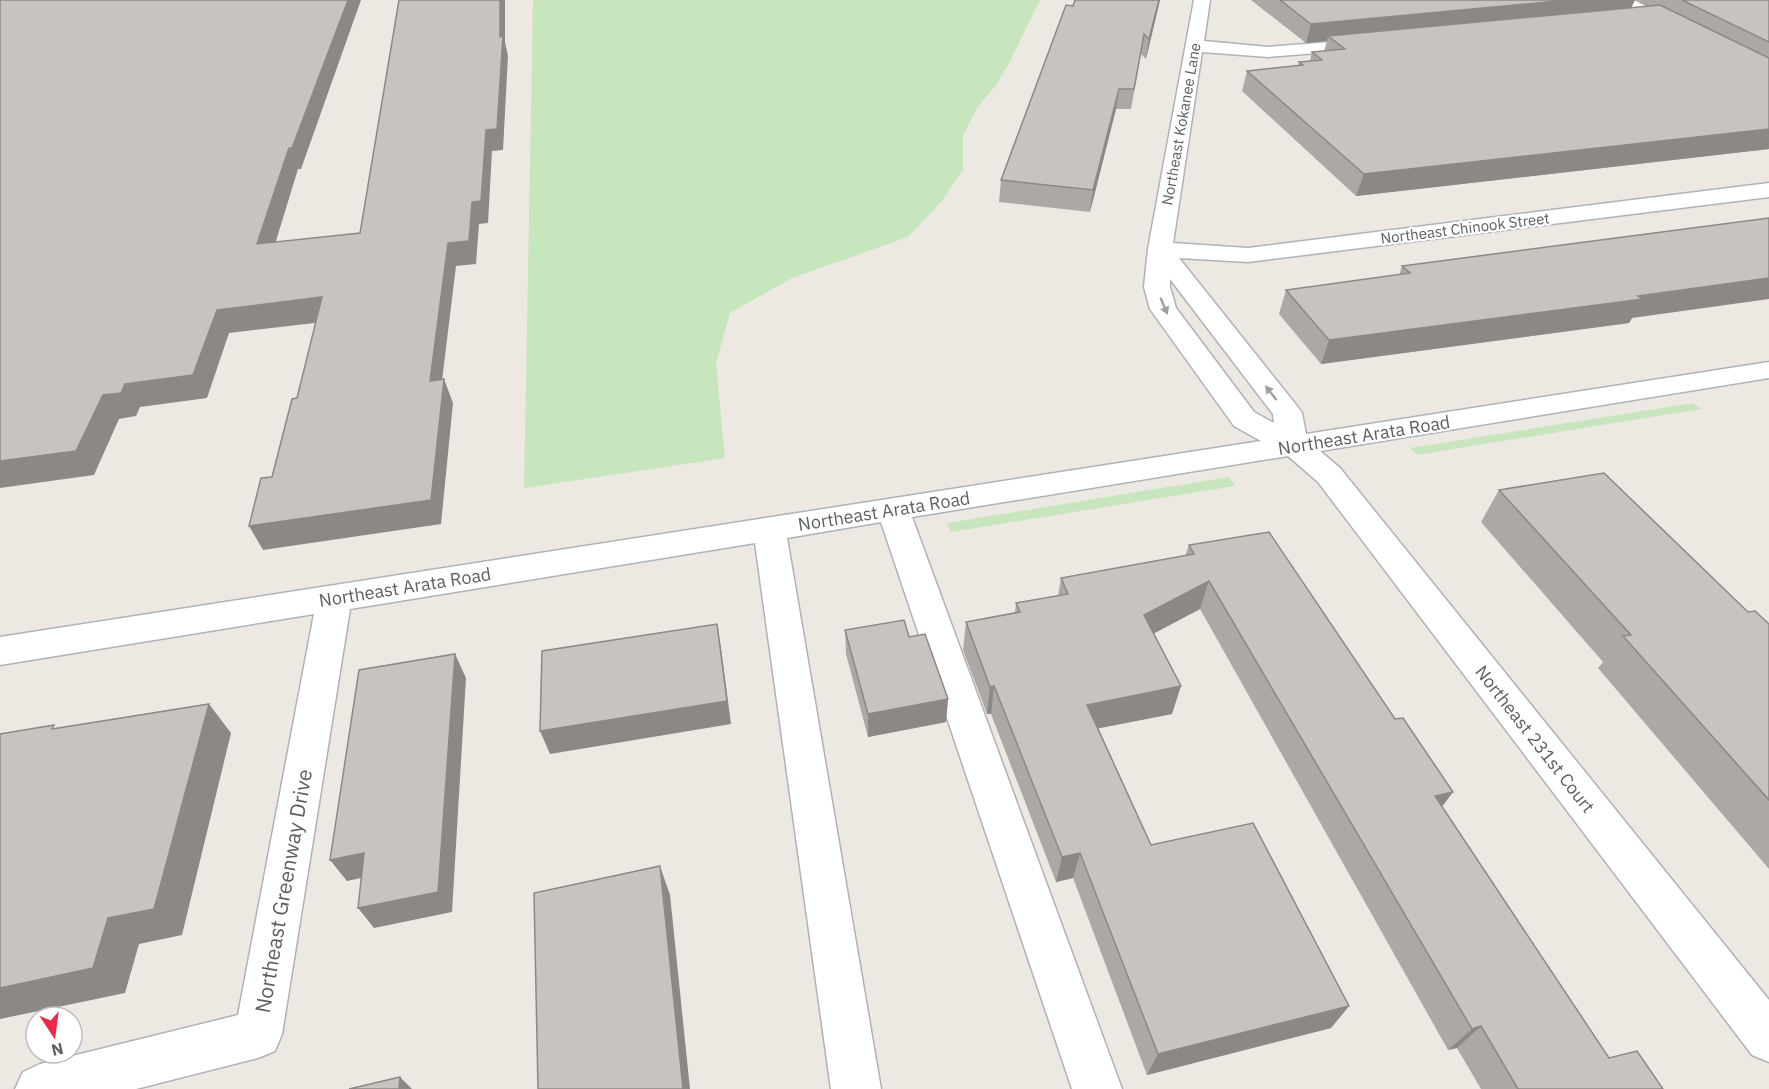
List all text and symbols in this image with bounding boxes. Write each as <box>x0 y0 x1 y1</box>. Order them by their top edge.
street label: Northeast Kokanee Lane <box>1157 41 1205 207</box>
street label: Northeast Chinook Street <box>1379 208 1551 248</box>
one-way arrow <box>1159 297 1169 315</box>
one-way arrow <box>1266 386 1278 401</box>
street label: Northeast Arata Road <box>1276 410 1452 460</box>
street label: Northeast Arata Road <box>796 486 972 536</box>
street label: Northeast Arata Road <box>317 562 493 612</box>
street label: Northeast 231st Court <box>1470 661 1600 817</box>
street label: Northeast Greenway Drive <box>248 767 318 1015</box>
north arrow <box>24 1005 84 1065</box>
text: N <box>49 1039 65 1061</box>

